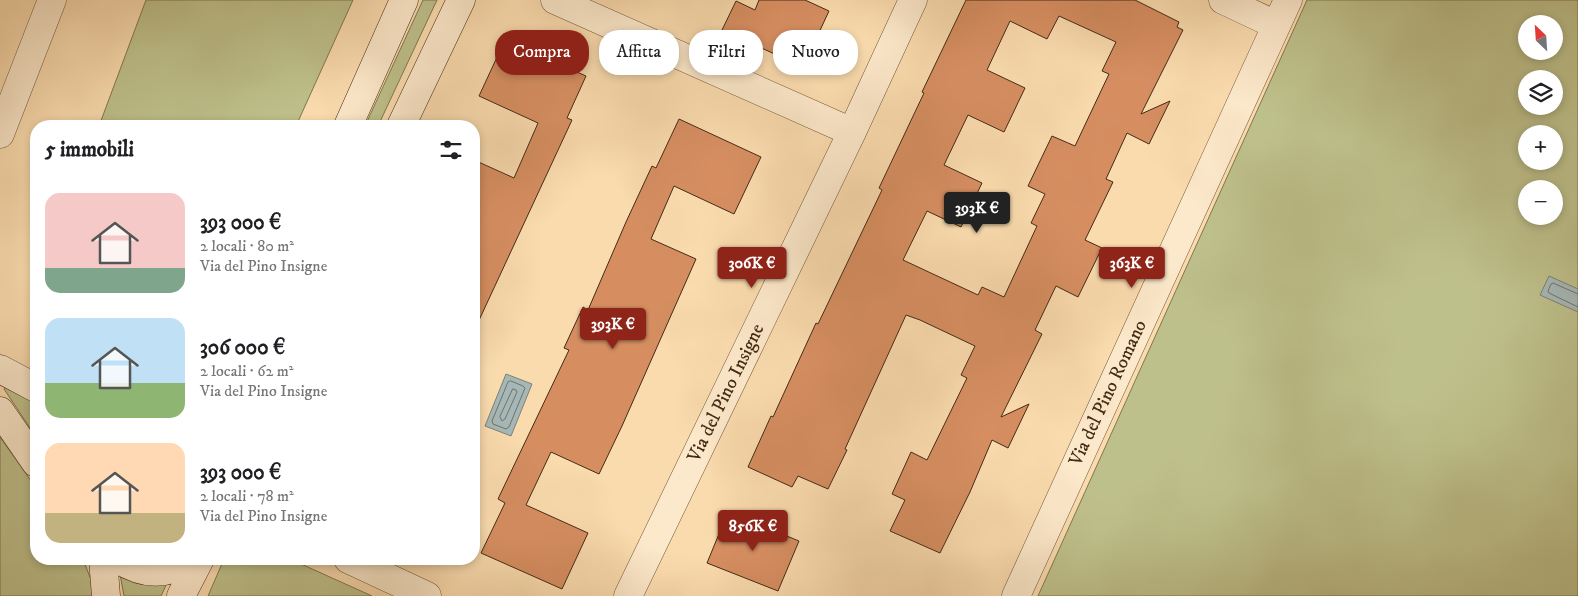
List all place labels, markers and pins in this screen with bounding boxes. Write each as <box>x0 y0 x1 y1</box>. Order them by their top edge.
pin: 393K € <box>936 192 1018 234</box>
pin: 306K € <box>711 246 793 289</box>
pin: 363K € <box>1091 246 1173 289</box>
pin: 393K € <box>572 308 654 350</box>
pin: 856K € <box>712 510 794 552</box>

